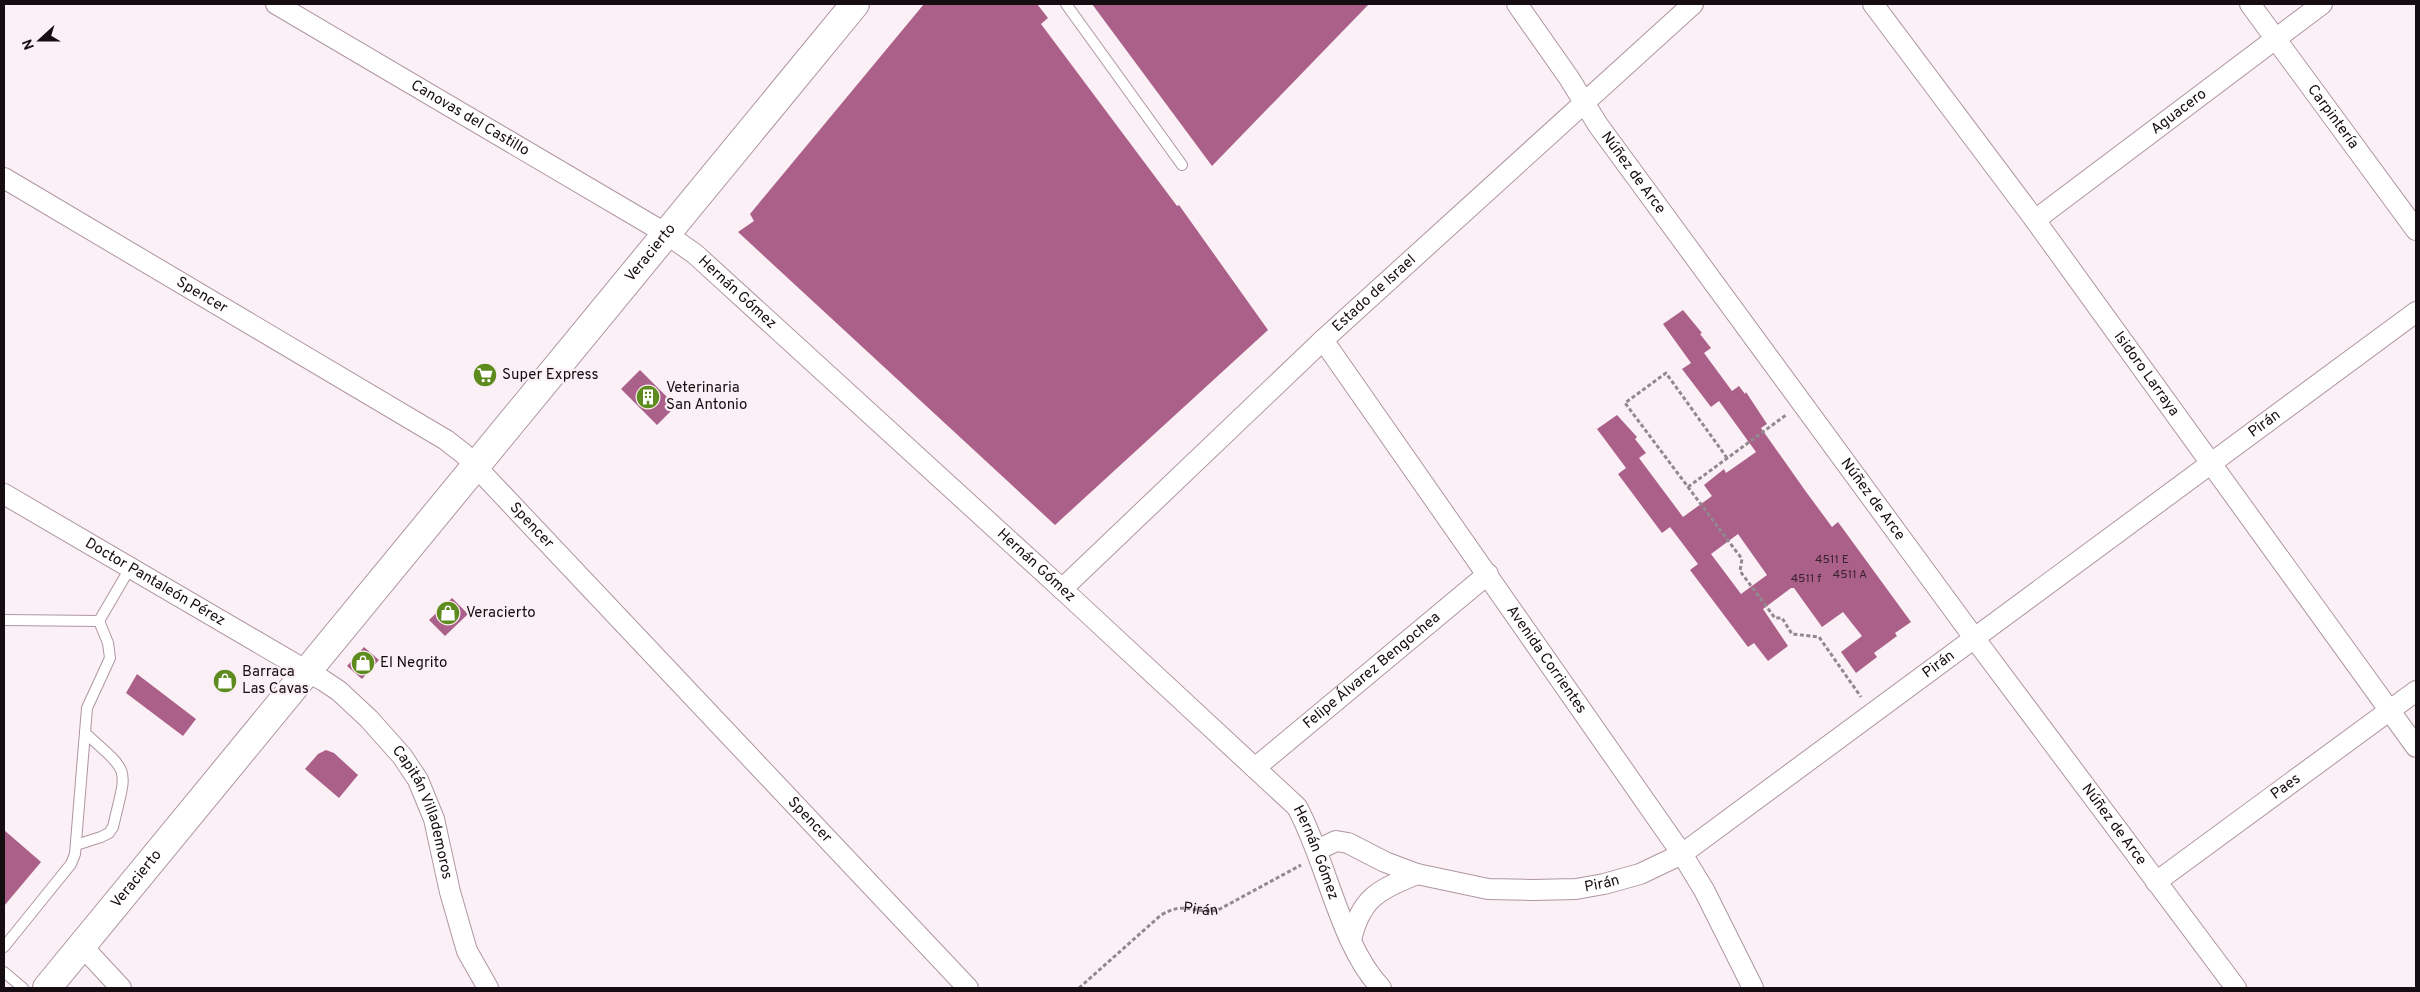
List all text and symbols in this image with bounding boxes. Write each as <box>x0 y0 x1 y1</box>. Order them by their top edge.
north arrow <box>15 15 65 65</box>
text: N <box>20 36 39 52</box>
street label: Canovas del Castillo <box>407 76 533 160</box>
street label: Carpintería <box>2303 81 2363 153</box>
street label: Aguacero <box>2147 85 2210 139</box>
street label: Núñez de Arce <box>1597 128 1670 218</box>
street label: Veracierto <box>621 220 680 286</box>
street label: Estado de Israel <box>1329 251 1420 336</box>
street label: Hernán Gómez <box>694 252 780 333</box>
street label: Spencer <box>173 273 231 318</box>
street label: Isidoro Larraya <box>2109 328 2183 420</box>
supermarket icon: Super Express <box>472 362 498 388</box>
place label: Super Express <box>502 366 599 385</box>
place label: Veterinaria San Antonio <box>666 379 747 415</box>
building icon: Veterinaria San Antonio <box>635 384 661 410</box>
street label: Pirán <box>2245 406 2284 442</box>
street label: Núñez de Arce <box>1836 455 1909 544</box>
street label: Spencer <box>505 499 558 553</box>
street label: Hernán Gómez <box>993 525 1080 606</box>
street label: Doctor Pantaleón Pérez <box>81 534 229 631</box>
house number: 4511 E <box>1815 552 1849 568</box>
house number: 4511 A <box>1833 567 1867 583</box>
house number: 4511 f <box>1791 571 1821 587</box>
shop icon: Veracierto <box>435 600 461 626</box>
street label: Avenida Corrientes <box>1502 602 1591 718</box>
place label: Veracierto <box>466 604 536 623</box>
street label: Felipe Álvarez Bengochea <box>1299 608 1444 733</box>
street label: Pirán <box>1919 646 1959 683</box>
shop icon: El Negrito <box>350 650 376 676</box>
place label: El Negrito <box>380 654 447 673</box>
place label: Barraca Las Cavas <box>242 663 309 699</box>
shop icon: Barraca Las Cavas <box>212 668 238 694</box>
street label: Capitán Villademoros <box>388 742 456 881</box>
street label: Paes <box>2267 769 2304 804</box>
street label: Núñez de Arce <box>2077 780 2151 869</box>
street label: Spencer <box>783 793 836 847</box>
street label: Hernán Gómez <box>1288 802 1343 903</box>
street label: Veracierto <box>107 846 166 912</box>
street label: Pirán <box>1583 871 1622 897</box>
street label: Pirán <box>1182 898 1219 921</box>

